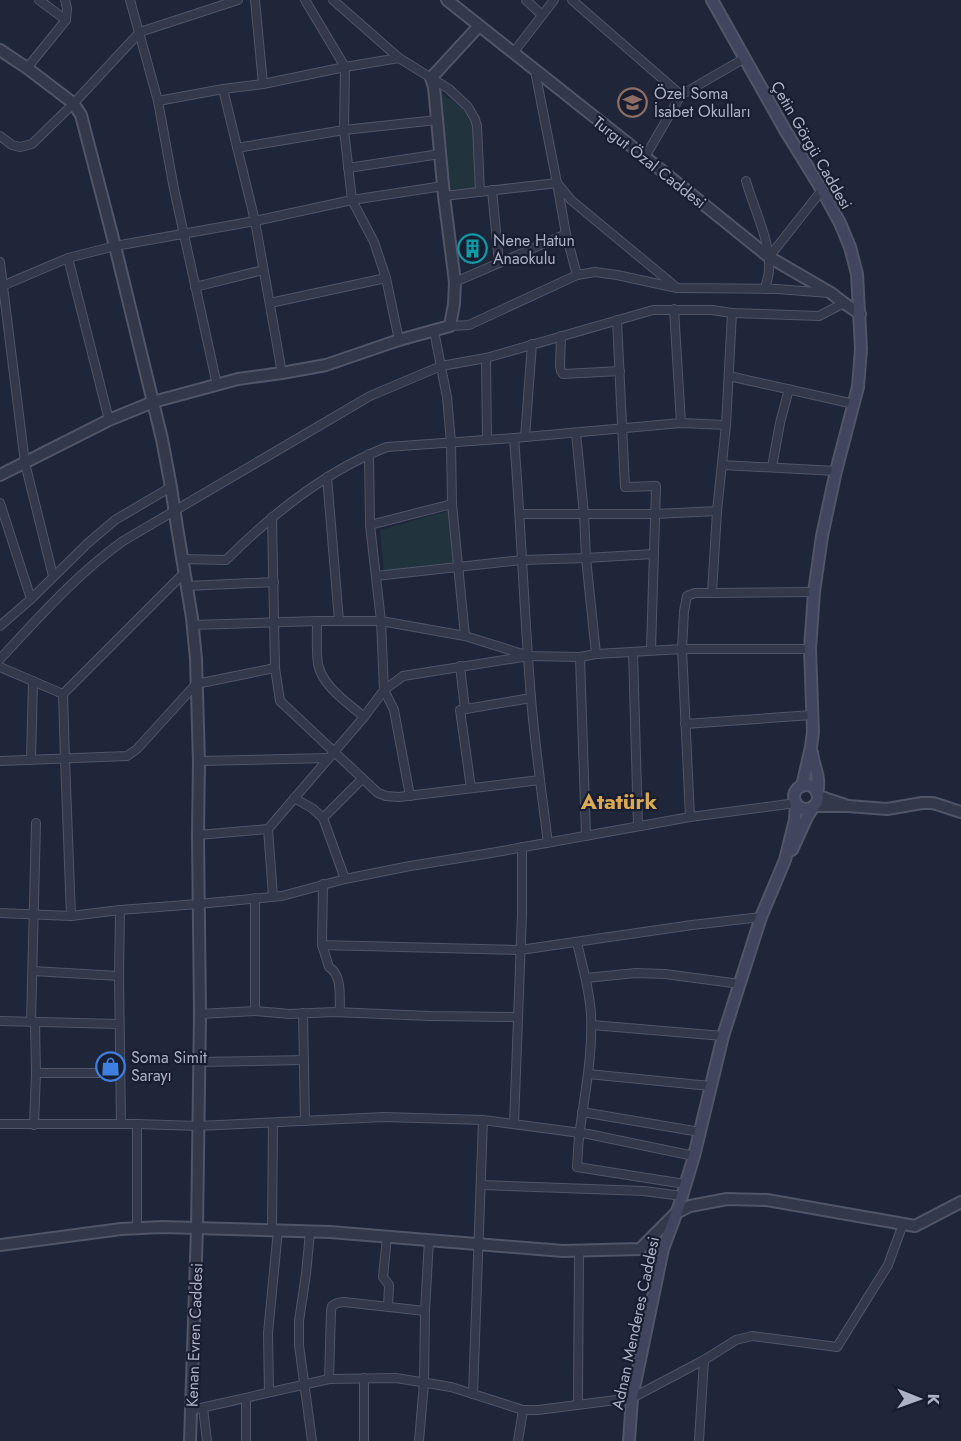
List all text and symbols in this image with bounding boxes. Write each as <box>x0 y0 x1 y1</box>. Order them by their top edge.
street label: Çetin Görgü Caddesi <box>765 77 858 214</box>
place label: Özel Soma İsabet Okulları <box>654 82 751 123</box>
school or university icon: Özel Soma İsabet Okulları <box>617 86 649 118</box>
street label: Turgut Özal Caddesi <box>588 111 711 214</box>
place label: Nene Hatun Anaokulu <box>493 229 575 270</box>
building icon: Nene Hatun Anaokulu <box>456 233 488 265</box>
district label: Atatürk <box>580 785 658 817</box>
place label: Soma Simit Sarayı <box>131 1046 207 1087</box>
shop icon: Soma Simit Sarayı <box>94 1050 126 1082</box>
street label: Adnan Menderes Caddesi <box>606 1234 665 1412</box>
street label: Kenan Evren Caddesi <box>180 1262 209 1408</box>
north arrow <box>889 1369 949 1429</box>
text: K <box>922 1393 945 1406</box>

